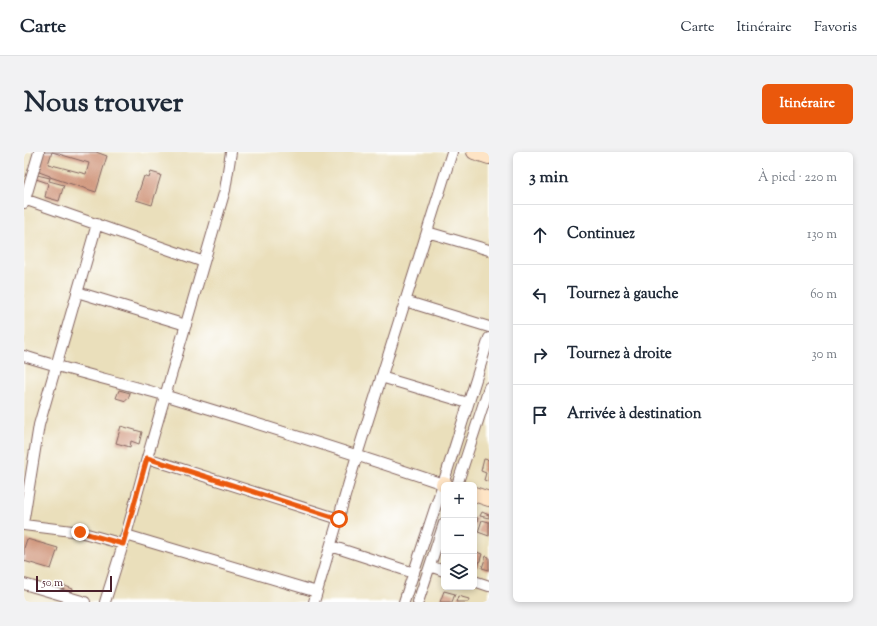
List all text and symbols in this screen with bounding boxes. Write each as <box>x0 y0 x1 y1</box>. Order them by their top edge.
text: Carte <box>20 14 66 41</box>
text: Carte <box>681 18 714 38</box>
text: Itinéraire <box>736 18 792 38</box>
text: Favoris <box>814 18 857 38</box>
text: Nous trouver <box>24 84 183 124</box>
button: Itinéraire <box>762 84 853 124</box>
text: 3 min <box>529 166 568 190</box>
text: À pied · 220 m <box>758 169 837 187</box>
icon: ahead <box>529 224 551 246</box>
text: Continuez <box>567 224 635 245</box>
text: 130 m <box>807 226 837 244</box>
icon: left <box>529 284 551 306</box>
text: Tournez à gauche <box>567 284 678 305</box>
text: 60 m <box>810 286 837 304</box>
icon: right <box>529 344 551 366</box>
text: Tournez à droite <box>567 344 672 365</box>
text: 30 m <box>811 346 837 364</box>
icon: arrive <box>529 404 551 426</box>
text: Arrivée à destination <box>567 404 702 425</box>
map controls <box>441 482 477 590</box>
button: + <box>441 482 477 518</box>
route start <box>330 510 348 528</box>
button: − <box>441 518 477 554</box>
route end <box>71 523 89 541</box>
button: layers <box>441 554 477 590</box>
scale bar <box>36 574 112 593</box>
text: 50 m <box>42 575 63 591</box>

